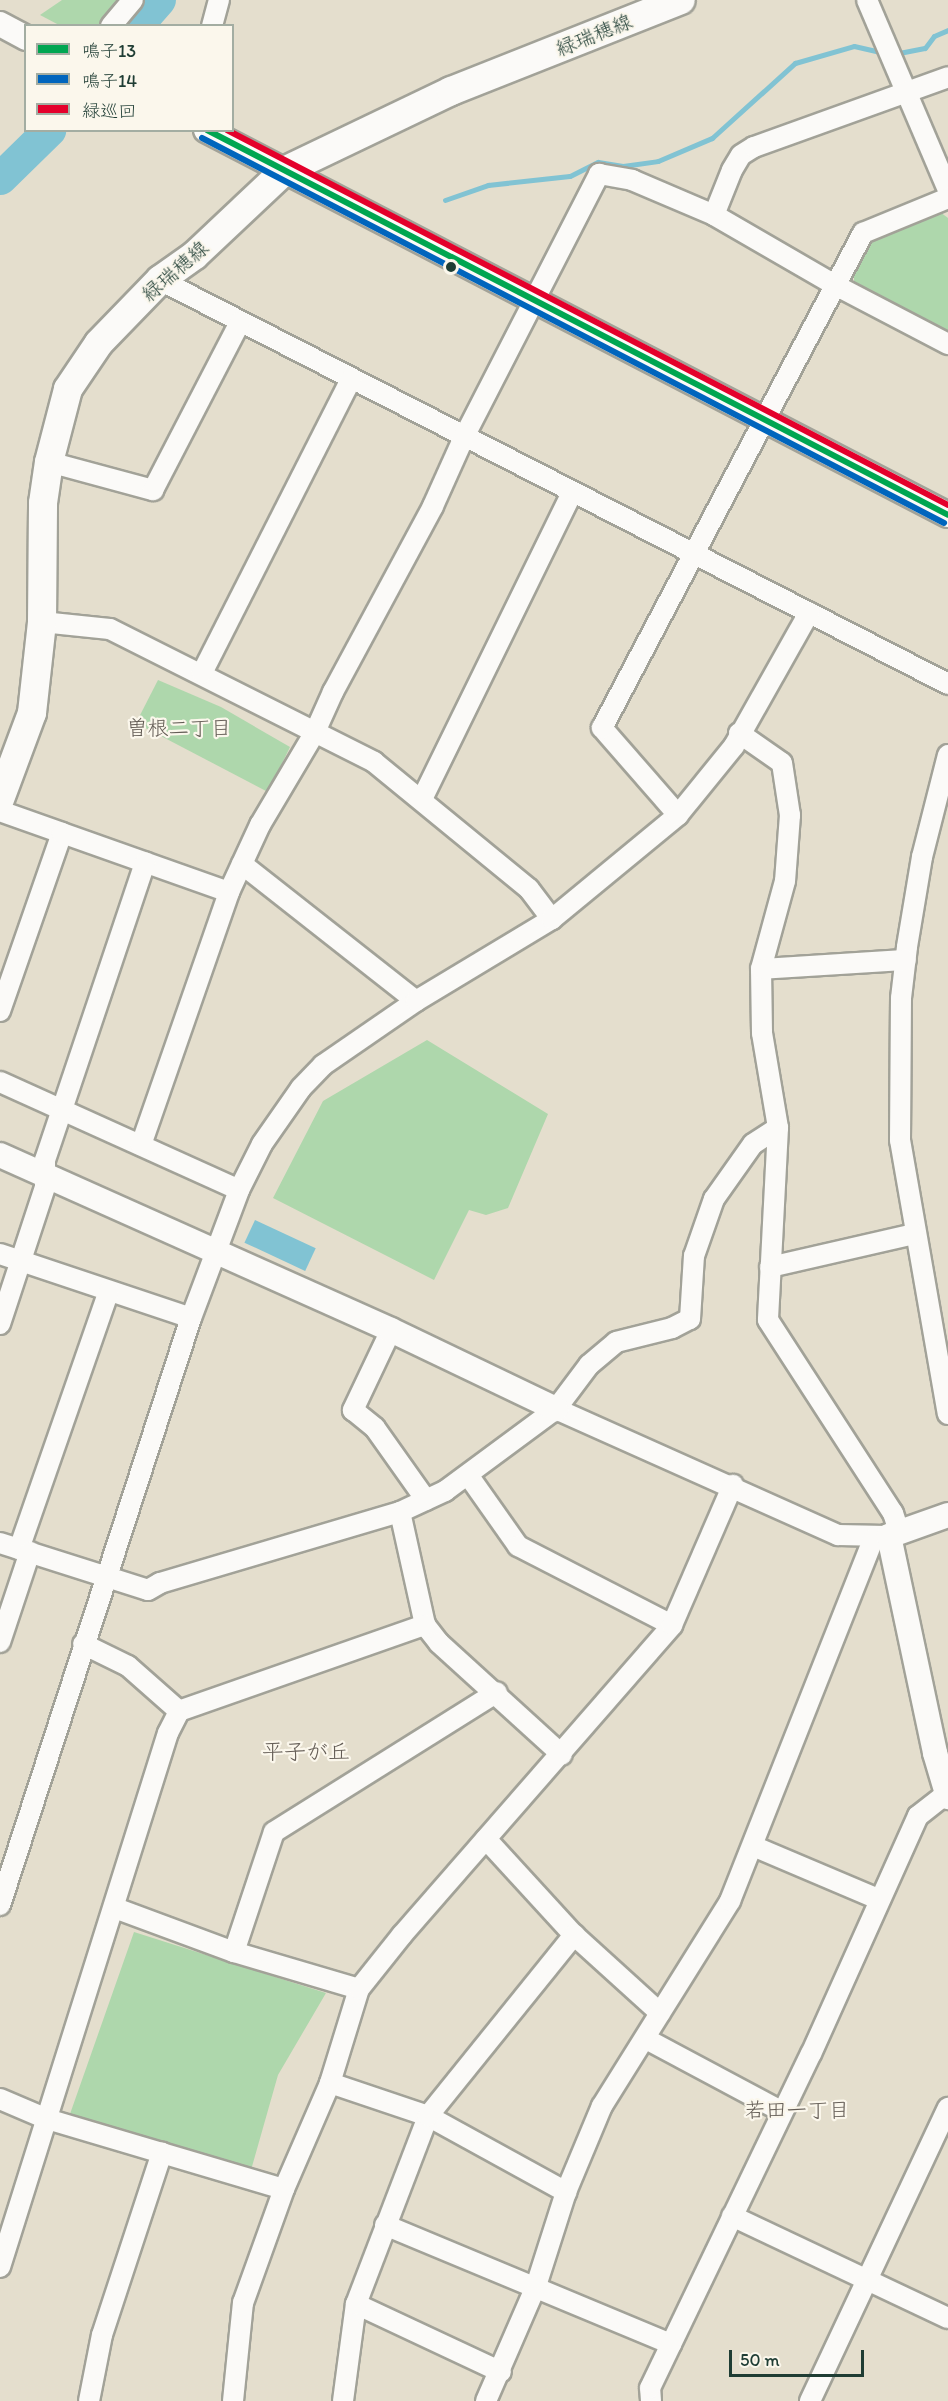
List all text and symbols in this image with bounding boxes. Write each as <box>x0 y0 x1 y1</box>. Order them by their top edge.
street label: 緑瑞穂線 <box>552 9 636 61</box>
legend <box>24 24 234 132</box>
text: 鳴子13 <box>82 40 136 62</box>
text: 鳴子14 <box>82 70 137 92</box>
text: 緑巡回 <box>82 100 136 122</box>
street label: 緑瑞穂線 <box>137 236 213 306</box>
unlabelled marker <box>445 261 457 273</box>
district label: 曽根二丁目 <box>127 715 231 741</box>
district label: 平子が丘 <box>262 1739 350 1765</box>
district label: 若田一丁目 <box>745 2097 849 2123</box>
scale bar <box>732 2338 867 2376</box>
text: 50 m <box>740 2349 780 2371</box>

